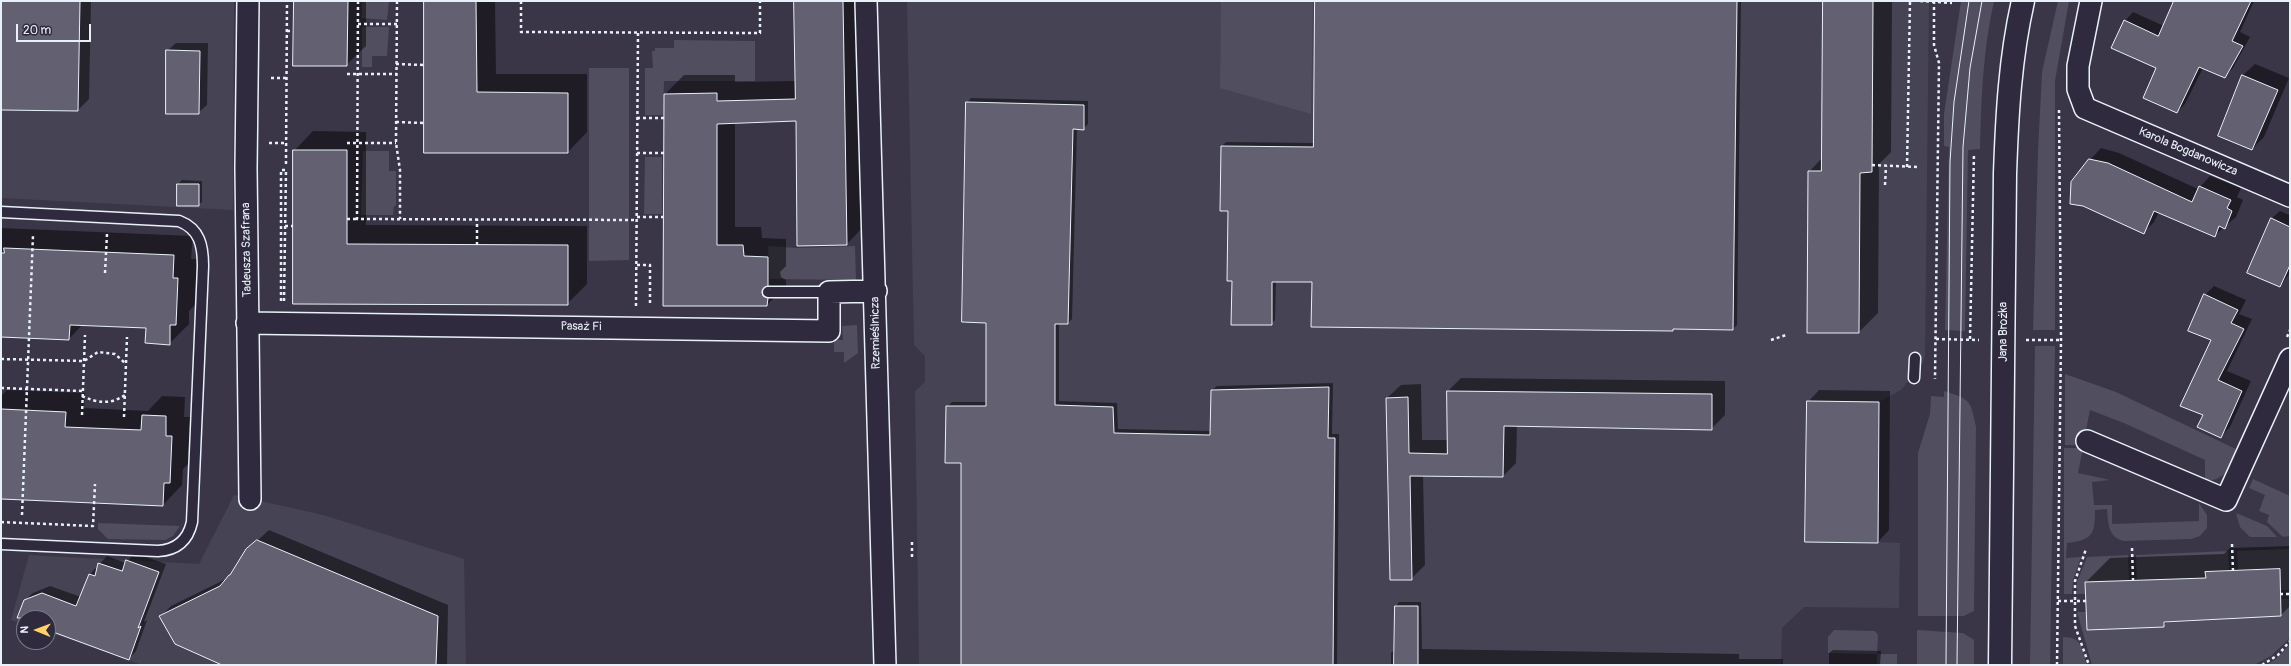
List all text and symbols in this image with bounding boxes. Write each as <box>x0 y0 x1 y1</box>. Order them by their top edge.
scale bar <box>18 16 93 42</box>
text: 20 m <box>23 23 51 38</box>
street label: Karola Bogdanowicza <box>2136 125 2240 179</box>
street label: Tadeusza Szafrana <box>239 202 255 298</box>
street label: Rzemieślnicza <box>868 296 884 370</box>
street label: Jana Brożka <box>1997 302 2011 362</box>
street label: Pasaż Fi <box>560 319 602 335</box>
north arrow <box>16 610 56 650</box>
text: N <box>18 626 31 634</box>

